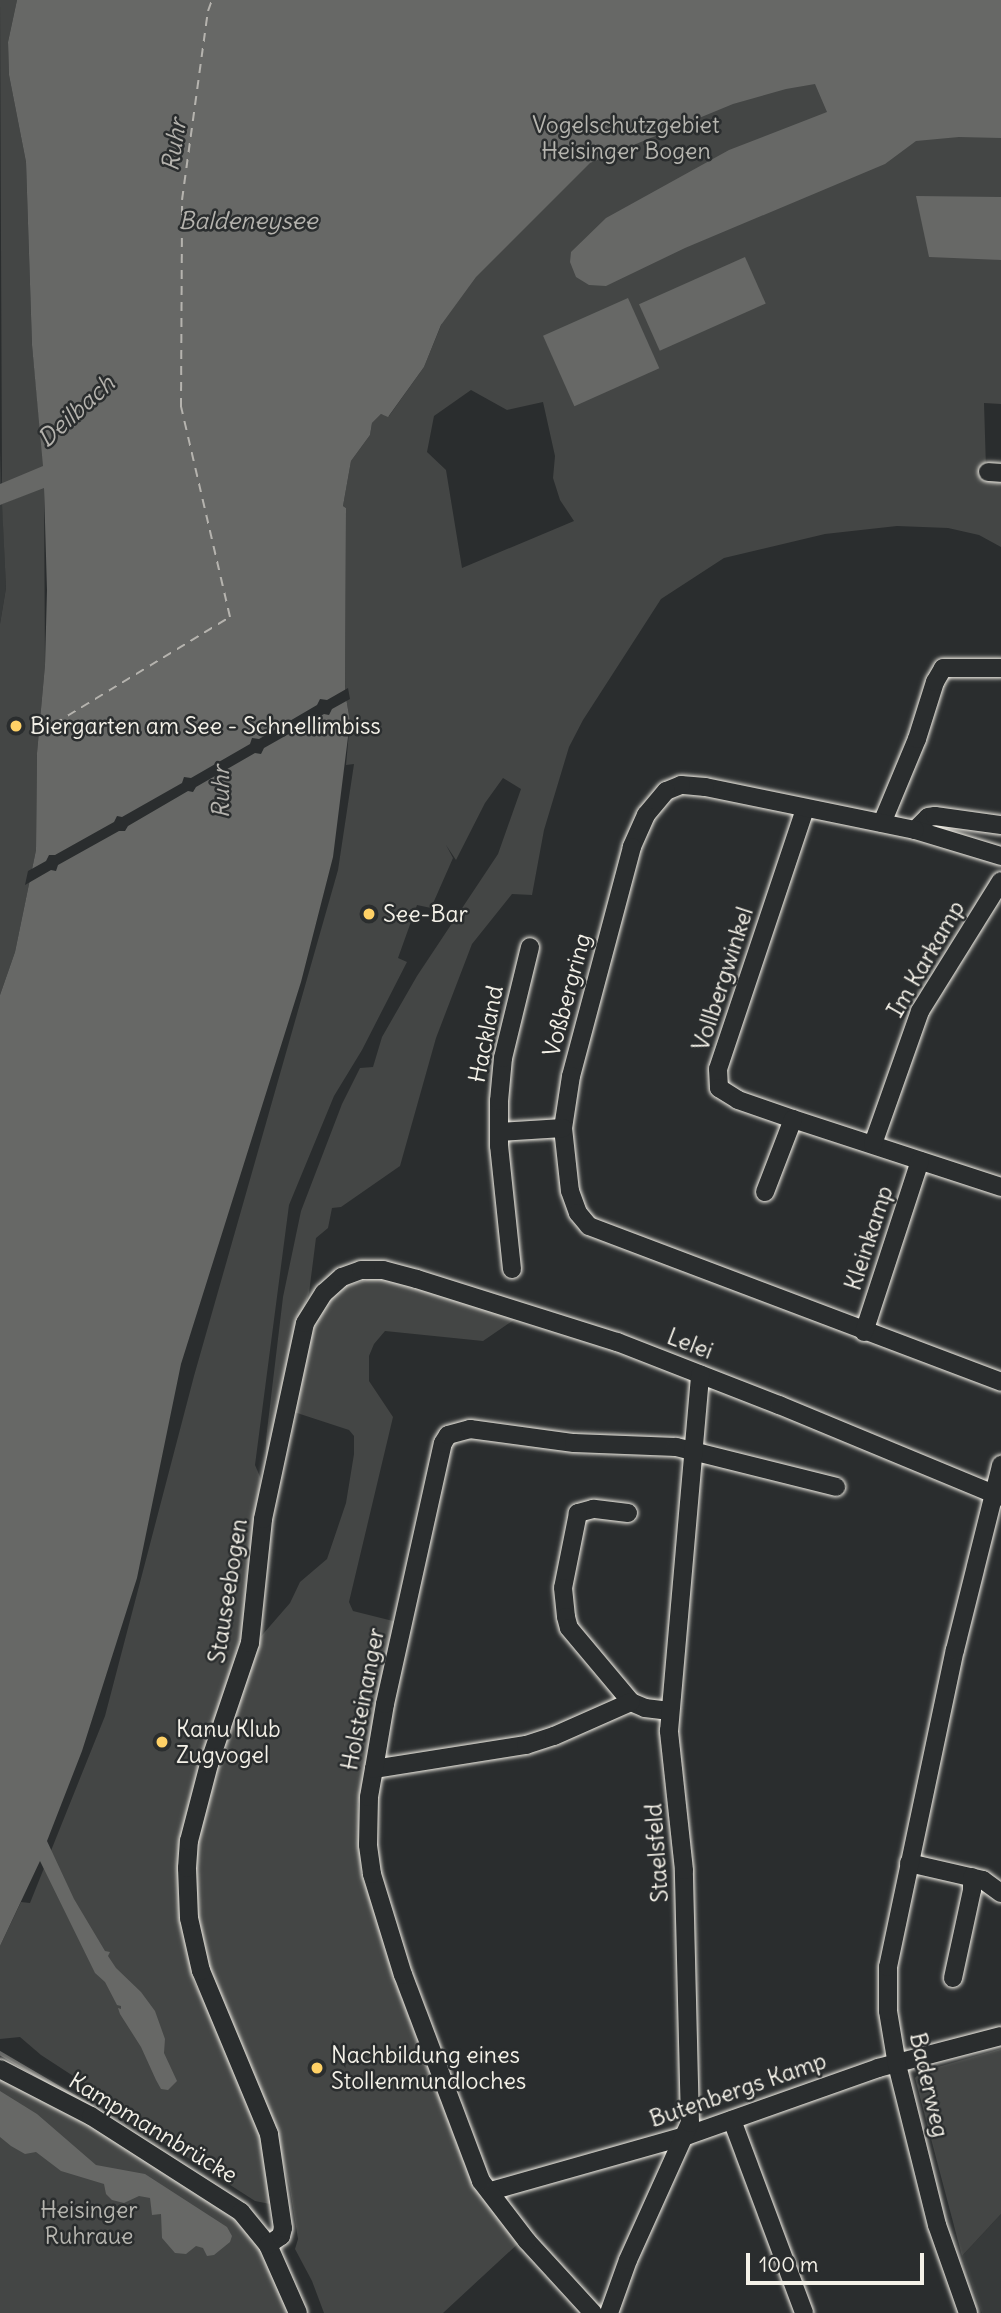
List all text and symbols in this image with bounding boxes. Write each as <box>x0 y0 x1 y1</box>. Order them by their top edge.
park label: Vogelschutzgebiet Heisinger Bogen <box>532 111 720 165</box>
water label: Ruhr <box>156 117 192 173</box>
water label: Baldeneysee <box>179 207 317 235</box>
water label: Deilbach <box>32 369 120 453</box>
place label: Biergarten am See - Schnellimbiss <box>30 712 381 740</box>
marker: Biergarten am See - Schnellimbiss <box>8 718 24 734</box>
water label: Ruhr <box>207 766 235 818</box>
street label: Im Karkamp <box>882 896 970 1022</box>
place label: See-Bar <box>383 900 468 928</box>
street label: Vollbergwinkel <box>687 904 759 1054</box>
marker: See-Bar <box>361 906 377 922</box>
street label: Voßbergring <box>537 930 597 1060</box>
street label: Hackland <box>463 983 509 1085</box>
street label: Kleinkamp <box>839 1182 899 1294</box>
street label: Lelei <box>663 1323 717 1365</box>
street label: Stauseebogen <box>203 1517 253 1665</box>
street label: Holsteinanger <box>336 1625 390 1773</box>
place label: Kanu Klub Zugvogel <box>176 1715 281 1769</box>
marker: Kanu Klub Zugvogel <box>154 1734 170 1750</box>
street label: Staelsfeld <box>640 1803 674 1903</box>
street label: Baderweg <box>904 2030 954 2140</box>
place label: Nachbildung eines Stollenmundloches <box>331 2041 526 2095</box>
street label: Butenbergs Kamp <box>646 2047 830 2133</box>
marker: Nachbildung eines Stollenmundloches <box>309 2060 325 2076</box>
street label: Kampmannbrücke <box>64 2067 242 2189</box>
park label: Heisinger Ruhraue <box>40 2196 138 2250</box>
scale bar <box>749 2240 928 2284</box>
text: 100 m <box>759 2251 818 2278</box>

